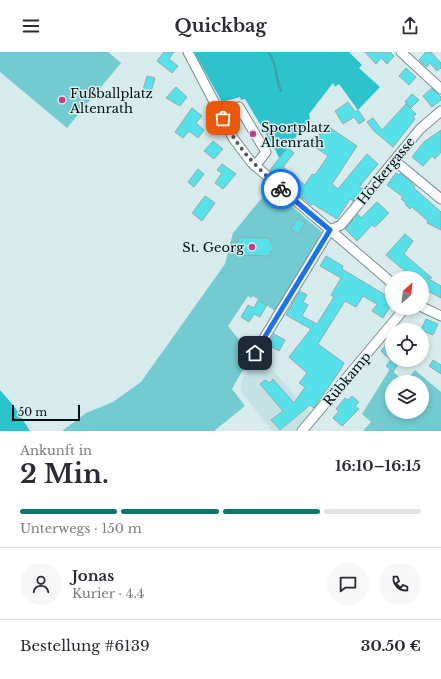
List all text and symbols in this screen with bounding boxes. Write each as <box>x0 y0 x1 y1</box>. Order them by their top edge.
icon: menu <box>20 15 42 37</box>
text: Quickbag <box>175 15 266 37</box>
icon: share <box>399 15 421 37</box>
place label: Fußballplatz Altenrath <box>69 85 153 117</box>
marker: Fußballplatz Altenrath <box>57 95 67 105</box>
pin <box>206 101 240 135</box>
icon: bag <box>212 107 234 129</box>
place label: Sportplatz Altenrath <box>260 119 330 151</box>
marker: Sportplatz Altenrath <box>248 129 258 139</box>
street label: Höckergasse <box>353 134 419 208</box>
courier <box>261 169 301 209</box>
icon: bike <box>270 178 292 200</box>
place label: St. Georg <box>182 239 244 256</box>
marker: St. Georg <box>247 242 257 252</box>
north arrow <box>385 271 429 315</box>
map controls <box>385 271 429 419</box>
button: locate <box>385 323 429 367</box>
pin <box>238 336 272 370</box>
icon: home <box>244 342 266 364</box>
street label: Rübkamp <box>319 348 375 410</box>
button: layers <box>385 375 429 419</box>
scale bar <box>12 403 80 422</box>
text: 50 m <box>18 405 47 419</box>
text: Ankunft in <box>20 442 92 459</box>
text: 16:10–16:15 <box>335 456 421 475</box>
text: 2 Min. <box>20 458 109 490</box>
text: Unterwegs · 150 m <box>20 520 142 537</box>
button: person <box>20 563 62 605</box>
button: chat <box>327 563 369 605</box>
button: phone <box>379 563 421 605</box>
text: Jonas <box>72 566 114 585</box>
text: Kurier · 4.4 <box>72 585 144 602</box>
text: Bestellung #6139 <box>20 636 150 655</box>
text: 30.50 € <box>361 636 421 655</box>

